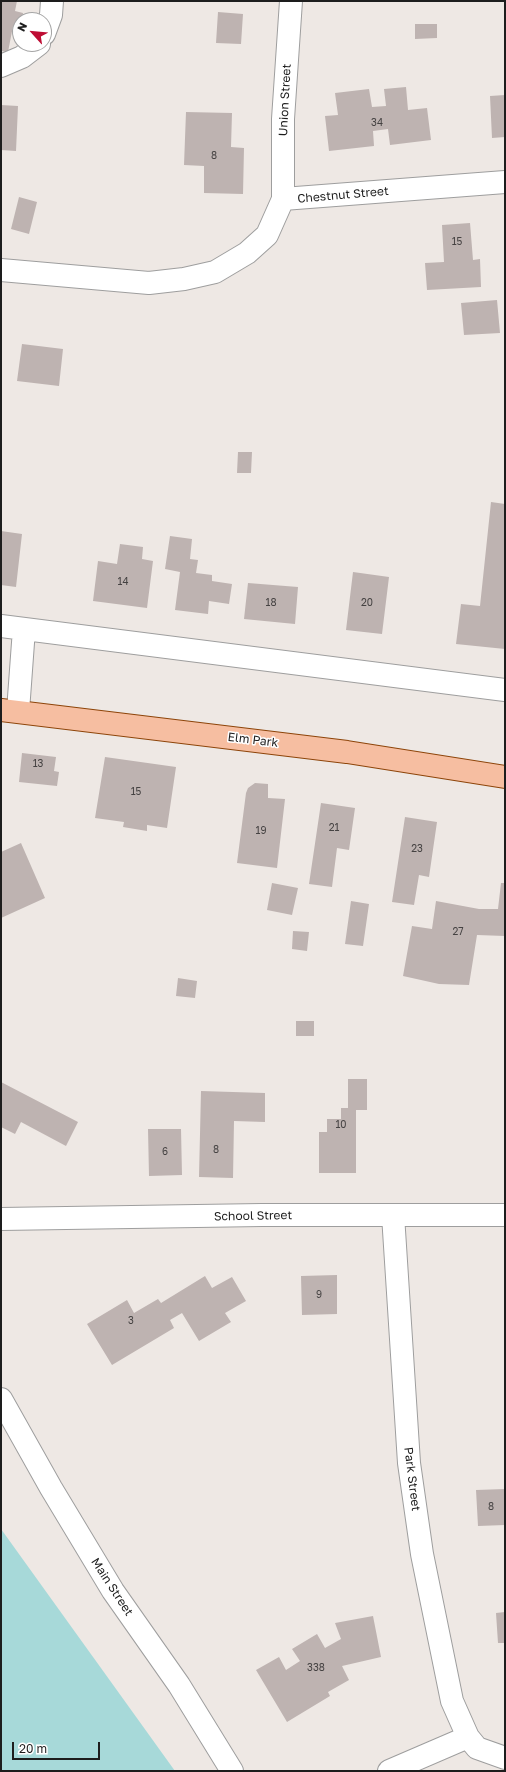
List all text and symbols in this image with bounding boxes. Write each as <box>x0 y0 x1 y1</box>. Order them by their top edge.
north arrow <box>12 12 52 52</box>
text: N <box>14 20 29 33</box>
street label: Union Street <box>276 63 294 137</box>
house number: 34 <box>371 117 383 129</box>
house number: 8 <box>211 150 217 162</box>
street label: Chestnut Street <box>297 184 389 206</box>
house number: 15 <box>452 236 462 248</box>
house number: 14 <box>118 576 128 588</box>
house number: 18 <box>266 597 276 609</box>
house number: 20 <box>361 597 373 609</box>
street label: Elm Park <box>227 730 279 750</box>
house number: 13 <box>33 758 43 770</box>
house number: 15 <box>131 786 141 798</box>
house number: 21 <box>329 822 339 834</box>
house number: 19 <box>256 825 266 837</box>
house number: 23 <box>411 843 423 855</box>
house number: 27 <box>452 926 464 938</box>
house number: 10 <box>335 1119 347 1131</box>
house number: 8 <box>213 1144 219 1156</box>
house number: 6 <box>162 1146 168 1158</box>
street label: School Street <box>214 1208 292 1224</box>
house number: 9 <box>316 1289 322 1301</box>
house number: 3 <box>128 1315 134 1327</box>
street label: Park Street <box>401 1446 423 1512</box>
house number: 8 <box>488 1501 494 1513</box>
street label: Main Street <box>88 1555 136 1619</box>
house number: 338 <box>307 1662 325 1674</box>
scale bar <box>14 1734 102 1760</box>
text: 20 m <box>19 1741 47 1756</box>

